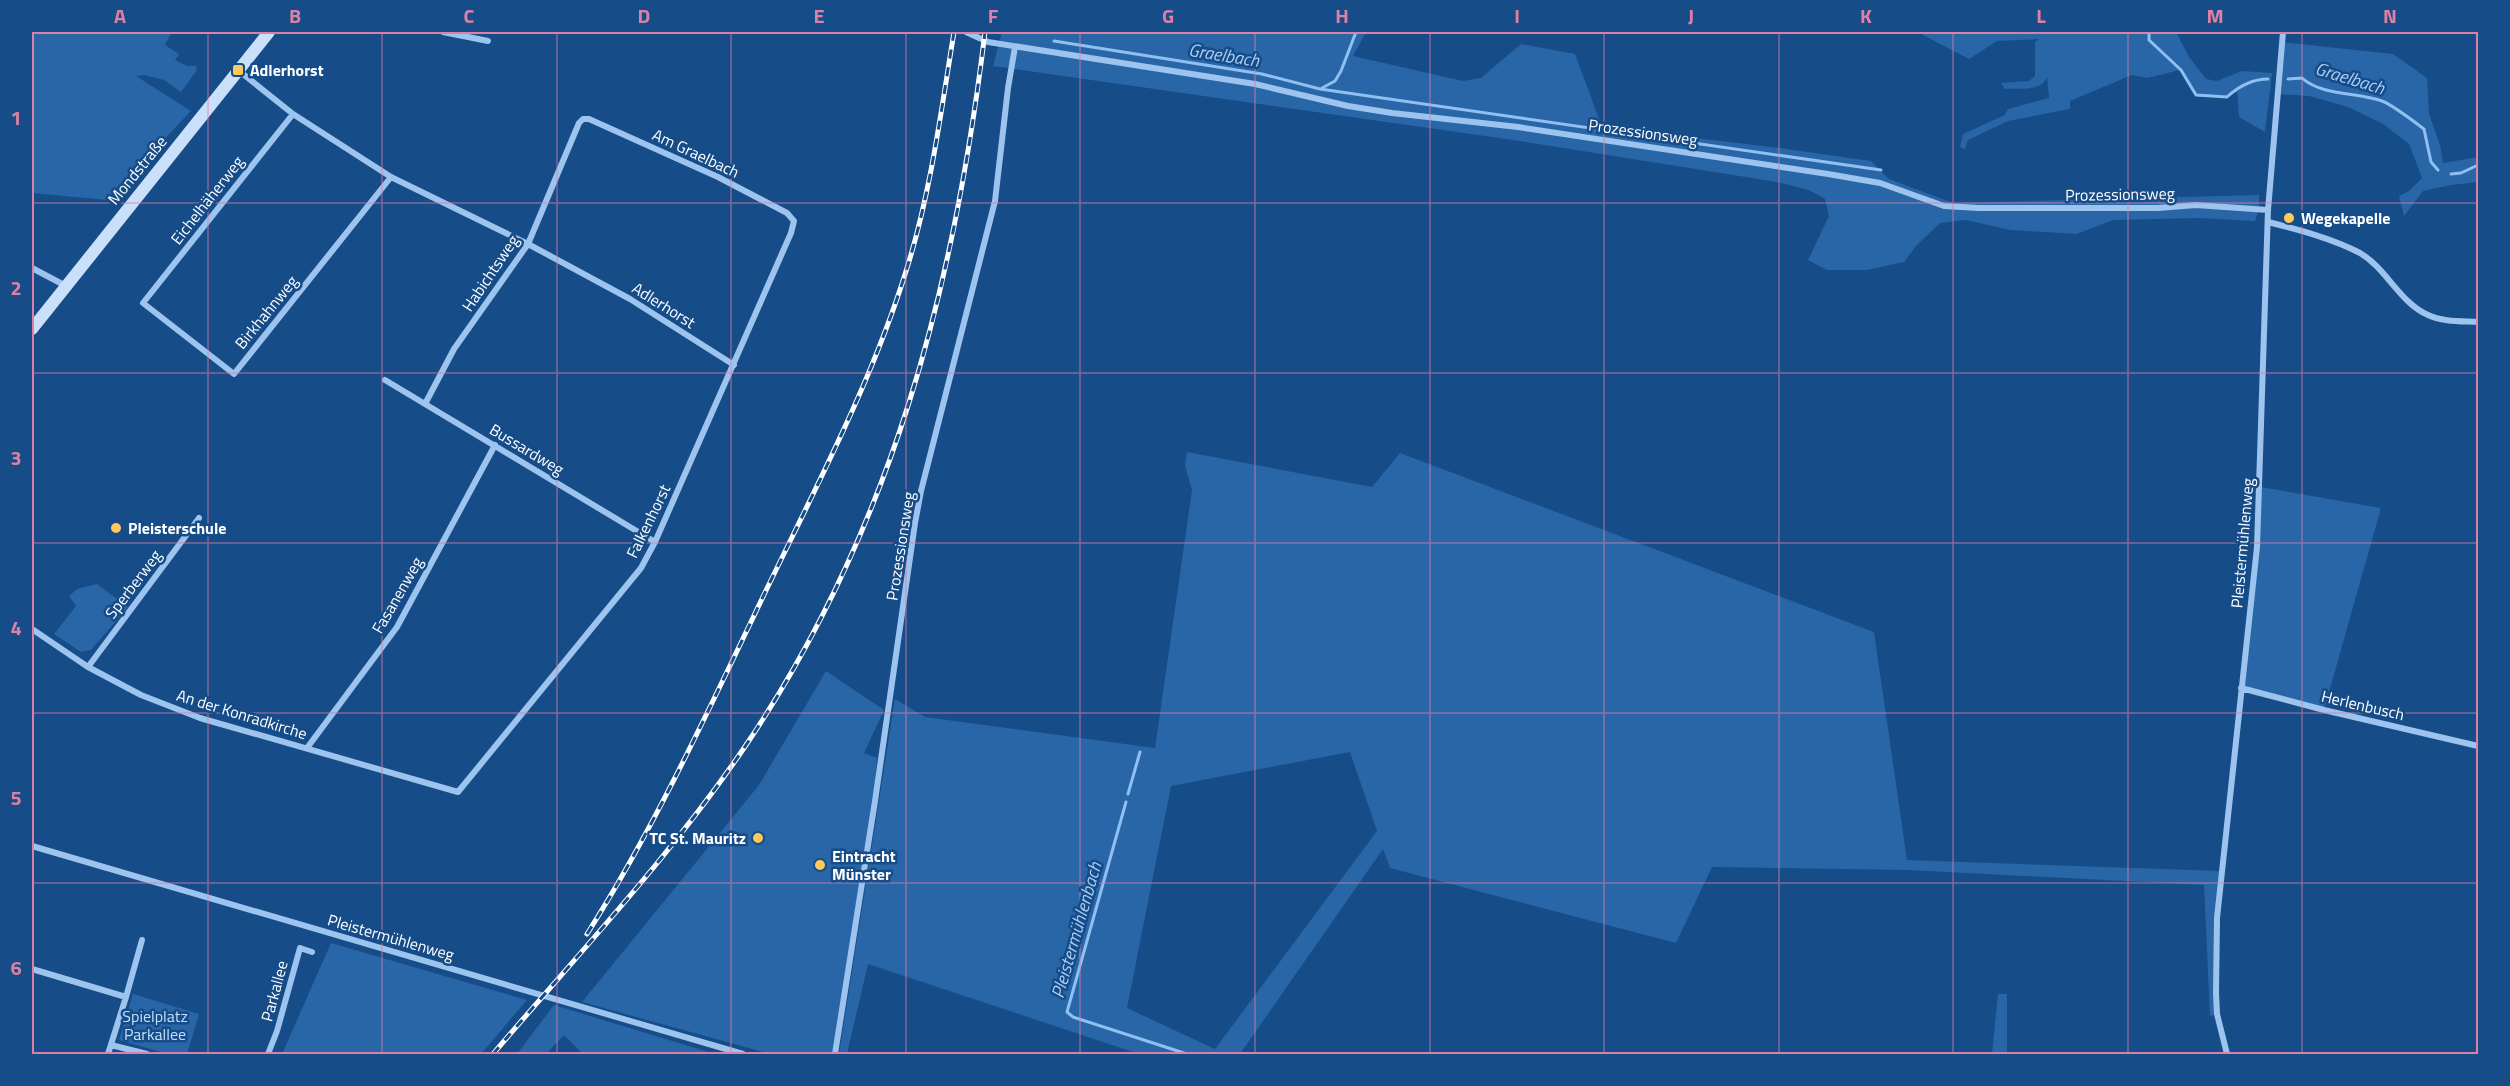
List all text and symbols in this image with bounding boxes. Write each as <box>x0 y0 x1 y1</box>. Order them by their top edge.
text: A <box>114 0 126 31</box>
text: B <box>289 0 301 31</box>
text: C <box>464 0 475 31</box>
text: D <box>638 0 650 31</box>
text: E <box>813 0 825 31</box>
text: F <box>988 0 999 31</box>
text: G <box>1162 0 1174 31</box>
text: H <box>1335 0 1349 31</box>
text: I <box>1514 0 1520 31</box>
text: J <box>1688 0 1694 31</box>
text: K <box>1860 0 1872 31</box>
text: L <box>2036 0 2046 31</box>
text: M <box>2206 0 2224 31</box>
text: N <box>2383 0 2397 31</box>
water label: Graelbach <box>1187 36 1262 74</box>
water label: Graelbach <box>2312 55 2389 102</box>
place label: Adlerhorst <box>250 58 324 82</box>
marker: Adlerhorst <box>231 63 245 77</box>
text: 1 <box>10 102 22 133</box>
street label: Prozessionsweg <box>1587 112 1699 152</box>
street label: Am Graelbach <box>649 122 743 184</box>
street label: Mondstraße <box>102 130 172 210</box>
street label: Eichelhäherweg <box>165 150 249 250</box>
street label: Prozessionsweg <box>2065 181 2175 207</box>
place label: Wegekapelle <box>2301 206 2391 230</box>
marker: Wegekapelle <box>2282 211 2296 225</box>
street label: Habichtsweg <box>456 230 524 316</box>
street label: Birkhahnweg <box>229 270 303 354</box>
text: 2 <box>10 272 22 303</box>
street label: Adlerhorst <box>628 276 701 334</box>
street label: Bussardweg <box>485 417 569 481</box>
text: 3 <box>10 442 22 473</box>
street label: Pleistermühlenweg <box>2224 477 2260 609</box>
street label: Falkenhorst <box>620 480 676 562</box>
street label: Prozessionsweg <box>880 490 920 602</box>
place label: Pleisterschule <box>128 516 226 540</box>
marker: Pleisterschule <box>109 521 123 535</box>
street label: Sperberweg <box>99 544 167 624</box>
street label: Fasanenweg <box>365 552 429 638</box>
text: 4 <box>10 612 22 643</box>
street label: An der Konradkirche <box>174 683 310 745</box>
street label: Herlenbusch <box>2319 684 2407 726</box>
text: 5 <box>10 782 22 813</box>
place label: TC St. Mauritz <box>649 826 746 850</box>
marker: TC St. Mauritz <box>751 831 765 845</box>
place label: Eintracht Münster <box>832 844 896 886</box>
marker: Eintracht Münster <box>813 858 827 872</box>
water label: Pleistermühlenbach <box>1044 858 1109 1001</box>
street label: Pleistermühlenweg <box>325 907 457 967</box>
text: 6 <box>10 952 22 983</box>
street label: Parkallee <box>254 958 294 1024</box>
park label: Spielplatz Parkallee <box>122 1004 188 1046</box>

